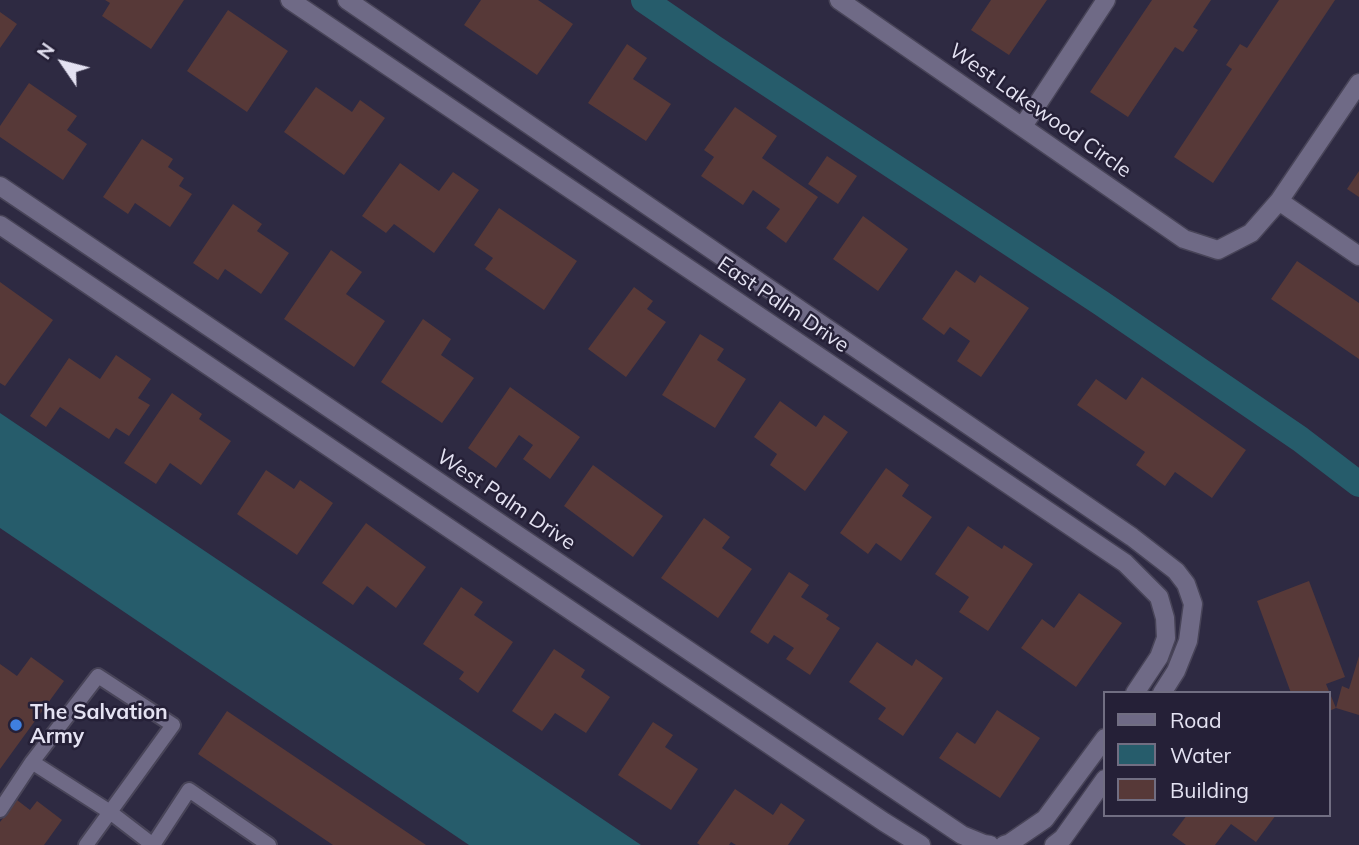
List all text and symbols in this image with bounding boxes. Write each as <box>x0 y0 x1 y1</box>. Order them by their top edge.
north arrow <box>28 28 98 98</box>
text: N <box>32 38 60 64</box>
street label: West Lakewood Circle <box>944 39 1136 183</box>
street label: East Palm Drive <box>712 252 854 358</box>
street label: West Palm Drive <box>432 444 580 556</box>
legend <box>1104 691 1331 817</box>
place label: The Salvation Army <box>30 700 168 750</box>
text: Road <box>1170 707 1221 733</box>
marker: The Salvation Army <box>8 717 24 733</box>
text: Water <box>1170 742 1231 768</box>
text: Building <box>1170 777 1249 803</box>

